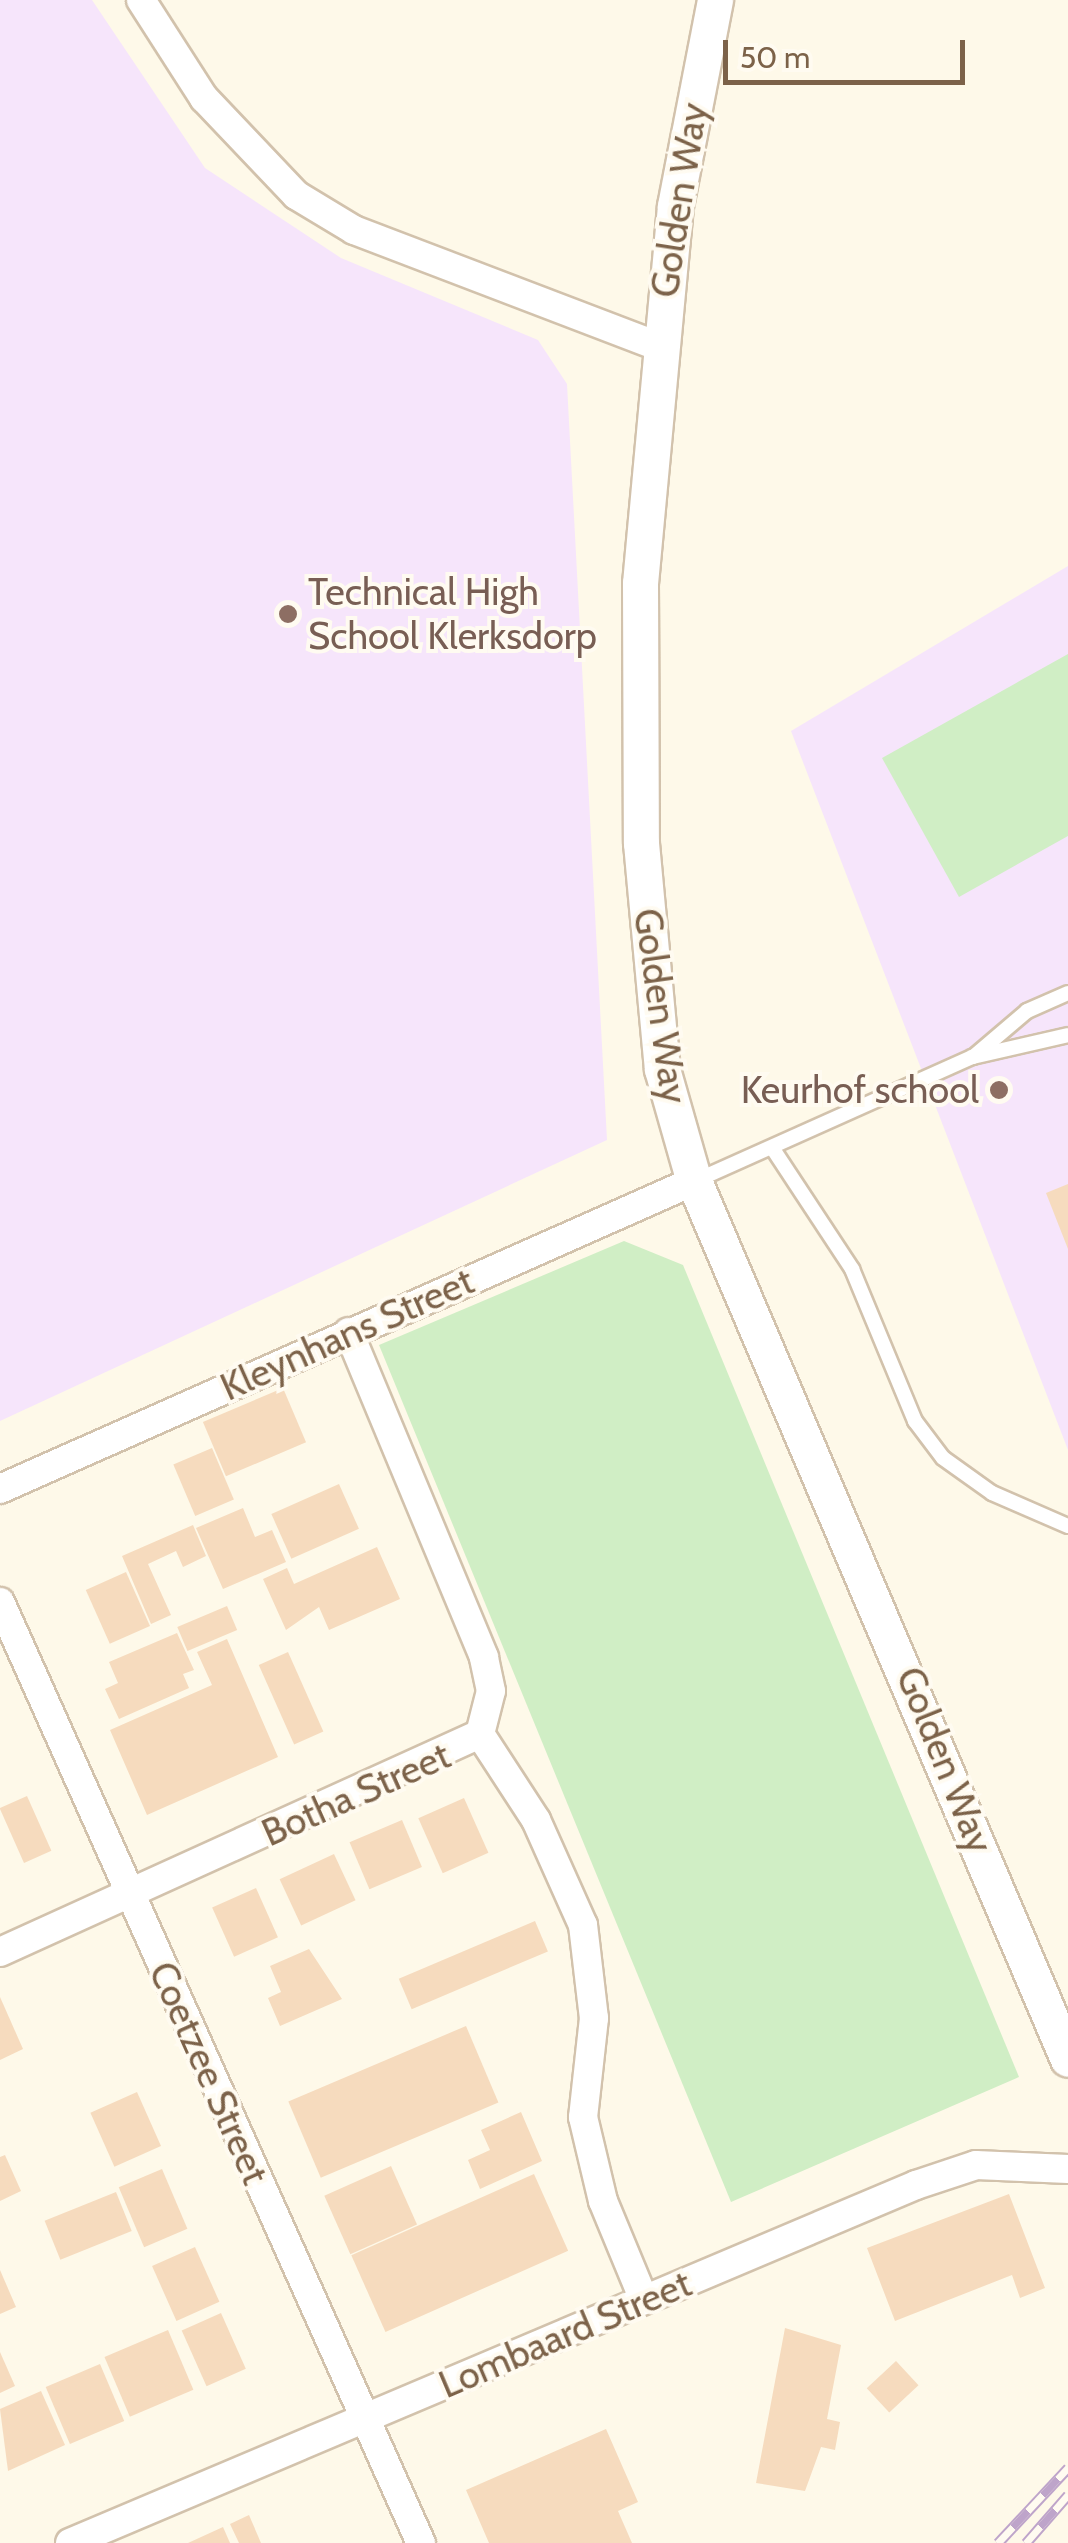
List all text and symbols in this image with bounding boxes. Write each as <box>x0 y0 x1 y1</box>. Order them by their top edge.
scale bar <box>728 20 970 82</box>
text: 50 m <box>740 39 810 76</box>
street label: Golden Way <box>641 99 717 301</box>
place label: Technical High School Klerksdorp <box>308 569 597 658</box>
marker: Technical High School Klerksdorp <box>277 603 299 625</box>
street label: Golden Way <box>625 906 697 1106</box>
place label: Keurhof school <box>741 1067 979 1113</box>
marker: Keurhof school <box>988 1079 1010 1101</box>
street label: Kleynhans Street <box>213 1258 481 1410</box>
street label: Golden Way <box>887 1660 1003 1860</box>
street label: Botha Street <box>255 1732 457 1856</box>
street label: Coetzee Street <box>140 1955 278 2191</box>
street label: Lombaard Street <box>432 2260 698 2408</box>

